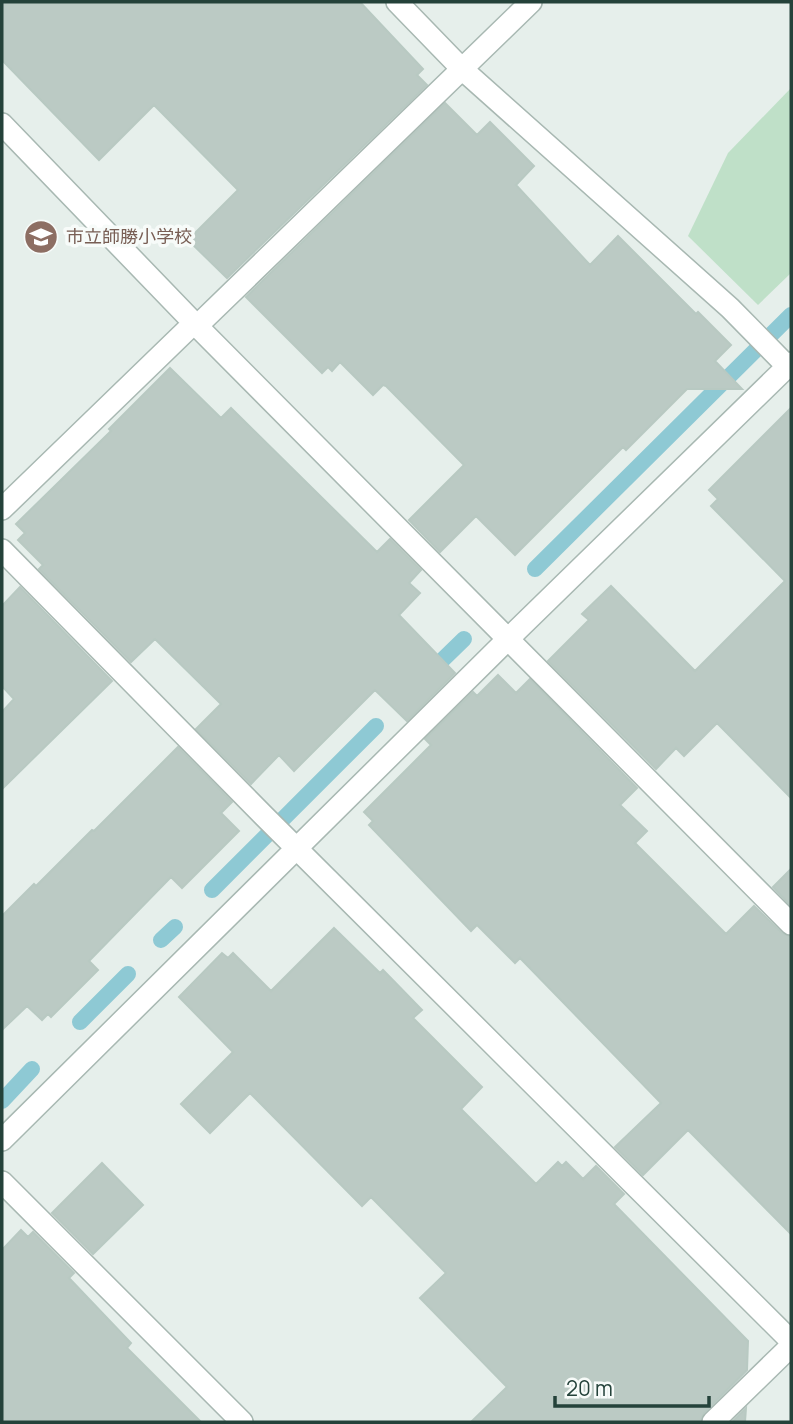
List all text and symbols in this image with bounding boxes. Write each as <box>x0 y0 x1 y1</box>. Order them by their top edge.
school or university icon: 市立師勝小学校 <box>22 218 60 256</box>
place label: 市立師勝小学校 <box>66 224 192 248</box>
scale bar <box>555 1364 709 1408</box>
text: 20 m <box>566 1374 613 1402</box>

